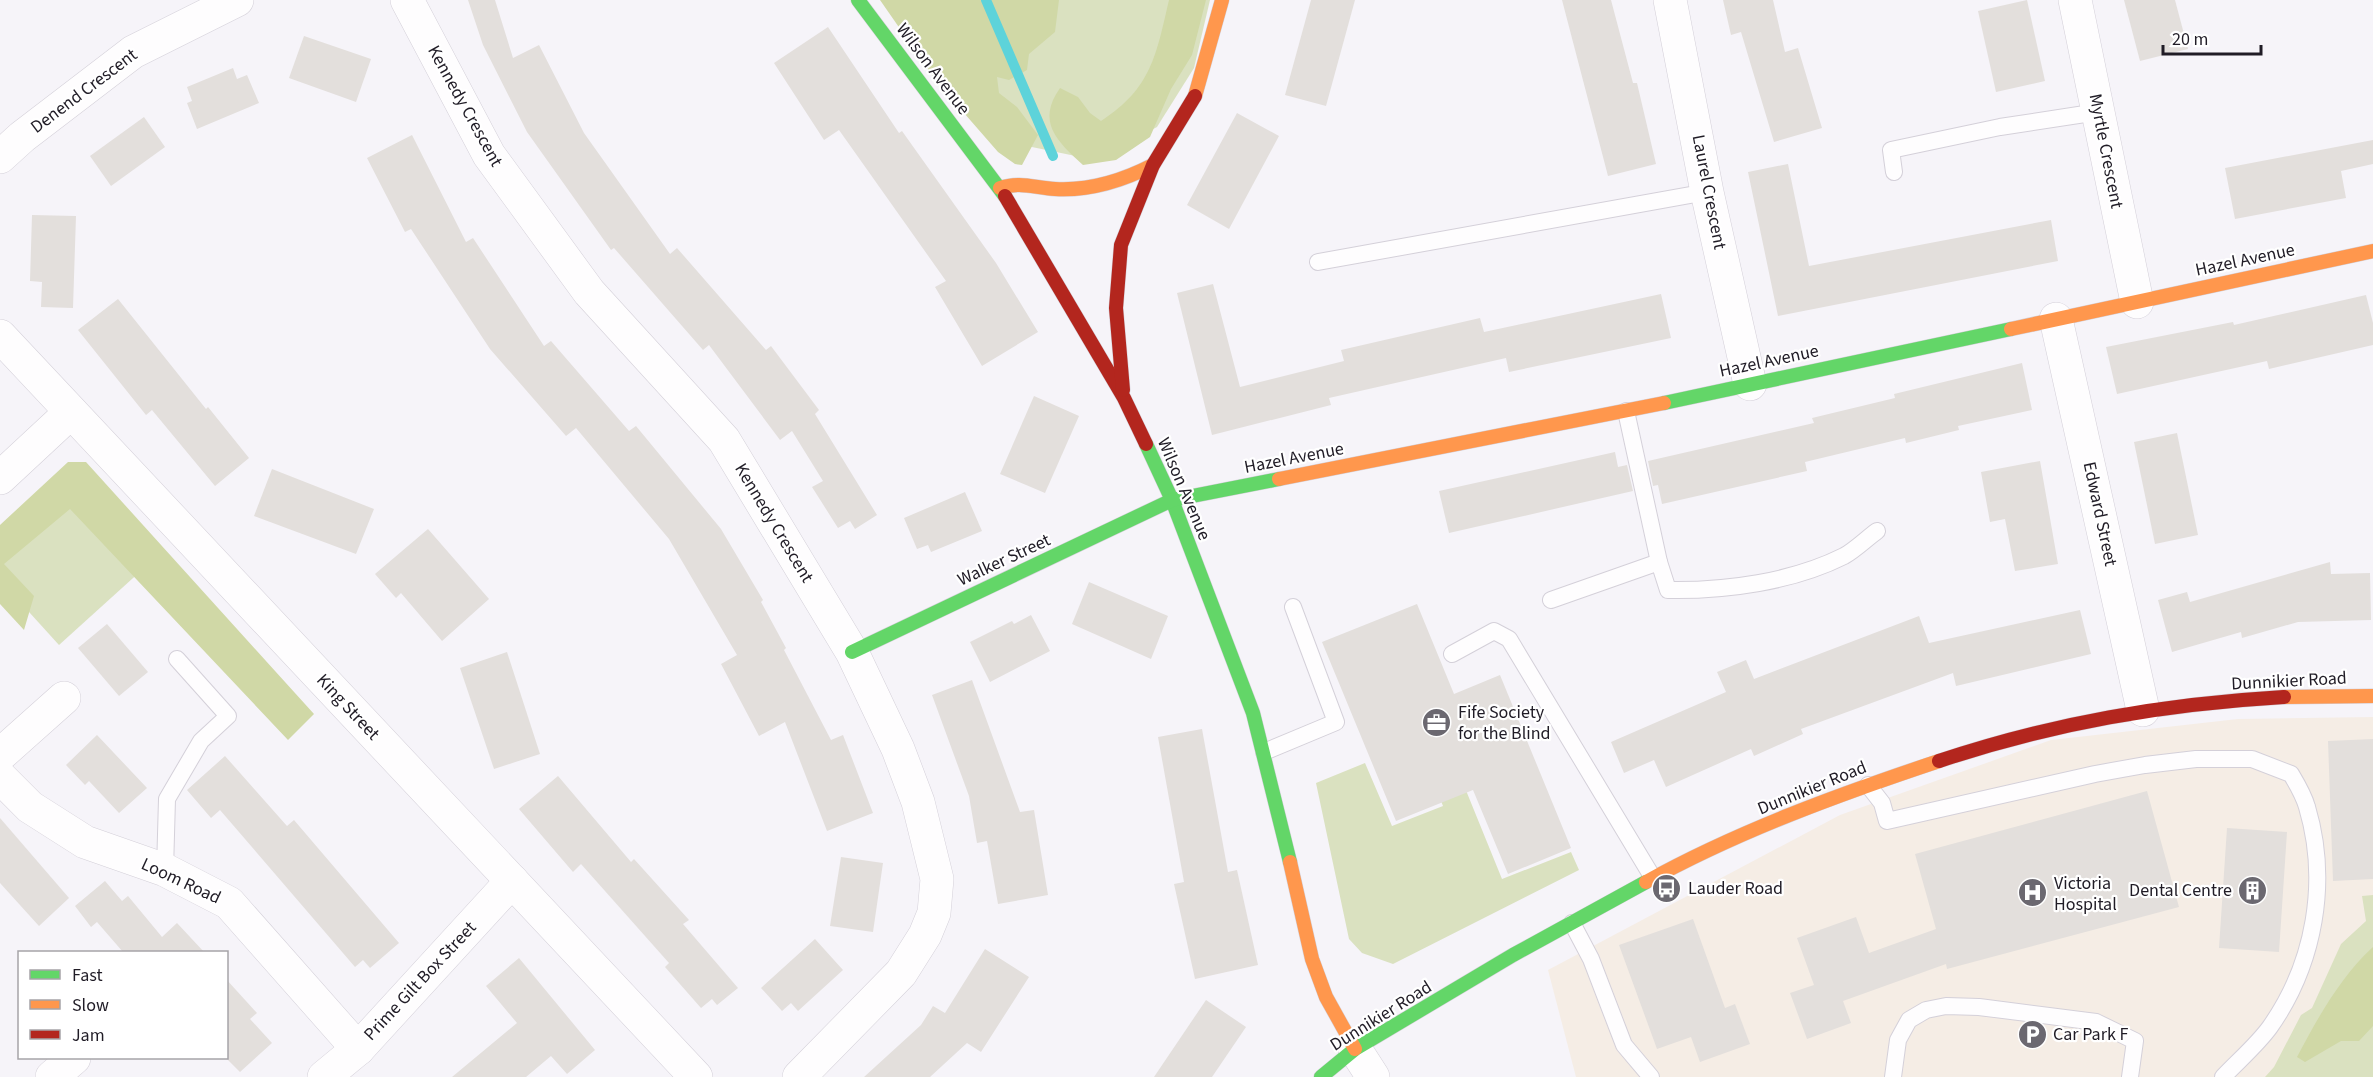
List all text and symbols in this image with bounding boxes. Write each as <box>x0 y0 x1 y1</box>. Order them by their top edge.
street label: Wilson Avenue <box>890 18 976 120</box>
scale bar <box>2163 18 2260 56</box>
text: 20 m <box>2172 27 2208 52</box>
street label: Kennedy Crescent <box>421 41 509 171</box>
street label: Denend Crescent <box>25 43 143 139</box>
street label: Myrtle Crescent <box>2083 91 2129 211</box>
street label: Laurel Crescent <box>1686 133 1732 251</box>
street label: Hazel Avenue <box>2193 237 2297 283</box>
street label: Hazel Avenue <box>1717 338 1821 384</box>
street label: Wilson Avenue <box>1151 434 1217 544</box>
street label: Hazel Avenue <box>1242 436 1346 480</box>
street label: Kennedy Crescent <box>728 459 820 587</box>
street label: Edward Street <box>2077 460 2123 568</box>
street label: Walker Street <box>953 528 1055 592</box>
street label: Dunnikier Road <box>2231 665 2347 697</box>
street label: King Street <box>311 668 385 746</box>
place label: Fife Society for the Blind <box>1458 700 1551 746</box>
office icon: Fife Society for the Blind <box>1421 706 1453 738</box>
street label: Dunnikier Road <box>1754 755 1870 821</box>
street label: Loom Road <box>137 852 225 910</box>
place label: Victoria Hospital <box>2054 871 2117 917</box>
bus stop icon: Lauder Road <box>1651 872 1683 904</box>
building icon: Dental Centre <box>2237 874 2269 906</box>
place label: Lauder Road <box>1688 876 1783 901</box>
hospital icon: Victoria Hospital <box>2017 877 2049 909</box>
place label: Dental Centre <box>2129 878 2232 903</box>
street label: Prime Gilt Box Street <box>358 916 482 1046</box>
legend <box>18 951 228 1059</box>
text: Fast <box>72 963 103 988</box>
street label: Dunnikier Road <box>1325 975 1437 1057</box>
text: Slow <box>72 993 109 1018</box>
parking icon: Car Park F <box>2016 1018 2048 1050</box>
place label: Car Park F <box>2053 1022 2128 1047</box>
text: Jam <box>72 1023 105 1048</box>

